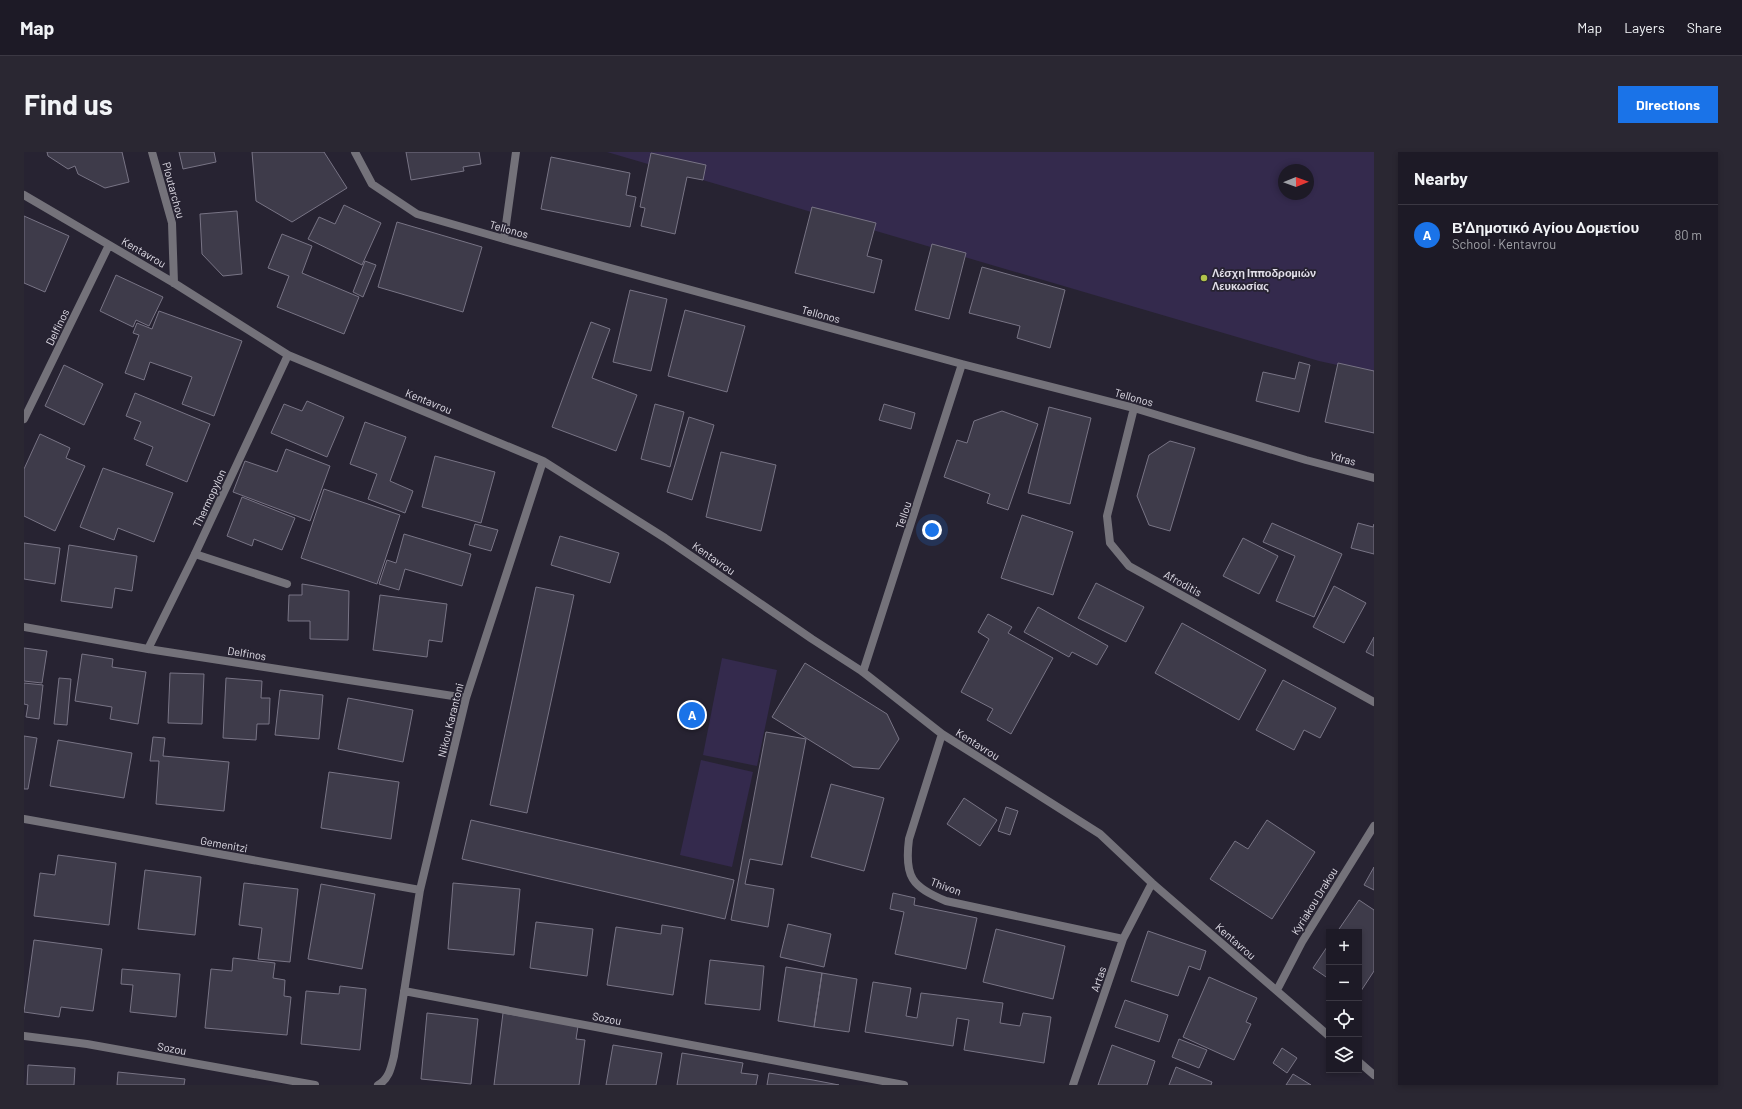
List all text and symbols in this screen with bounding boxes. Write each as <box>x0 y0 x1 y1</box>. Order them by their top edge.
text: Map <box>20 16 54 39</box>
text: Map <box>1577 19 1602 36</box>
text: Layers <box>1624 19 1665 36</box>
text: Share <box>1687 19 1722 36</box>
button: Directions <box>1618 86 1718 123</box>
text: Find us <box>24 87 113 121</box>
street label: Ploutarchou <box>160 160 188 220</box>
north arrow <box>1278 164 1314 200</box>
text: Nearby <box>1414 168 1468 188</box>
street label: Tellonos <box>488 217 530 241</box>
text: Β'Δημοτικό Αγίου Δομετίου <box>1452 218 1639 236</box>
text: A <box>1423 227 1431 243</box>
text: 80 m <box>1675 227 1702 243</box>
street label: Kentavrou <box>120 234 169 270</box>
text: School · Kentavrou <box>1452 236 1556 252</box>
place label: Λέσχη Ιπποδρομιών Λευκωσίας <box>1212 266 1316 293</box>
marker: Λέσχη Ιπποδρομιών Λευκωσίας <box>1199 273 1209 283</box>
street label: Tellonos <box>800 303 842 325</box>
street label: Delfinos <box>43 307 71 347</box>
street label: Tellonos <box>1113 385 1155 409</box>
street label: Kentavrou <box>404 386 454 416</box>
street label: Ydras <box>1329 448 1357 468</box>
street label: Thermopylon <box>190 467 228 529</box>
street label: Tellou <box>892 499 914 530</box>
your location <box>922 520 942 540</box>
street label: Kentavrou <box>690 539 738 577</box>
street label: Afroditis <box>1162 567 1204 599</box>
street label: Delfinos <box>227 644 267 662</box>
street label: Nikou Karantoni <box>434 681 466 758</box>
pin: A <box>679 700 705 730</box>
street label: Kentavrou <box>954 726 1002 763</box>
street label: Gemenitzi <box>199 833 249 855</box>
street label: Kyriakou Drakou <box>1288 865 1340 937</box>
street label: Thivon <box>929 874 963 898</box>
street label: Kentavrou <box>1213 920 1259 962</box>
map controls <box>1326 929 1362 1073</box>
button: + <box>1326 929 1362 965</box>
street label: Artas <box>1088 965 1108 993</box>
button: − <box>1326 965 1362 1001</box>
button: locate <box>1326 1001 1362 1037</box>
street label: Sozou <box>591 1009 623 1027</box>
button: layers <box>1326 1037 1362 1073</box>
street label: Sozou <box>156 1039 188 1057</box>

